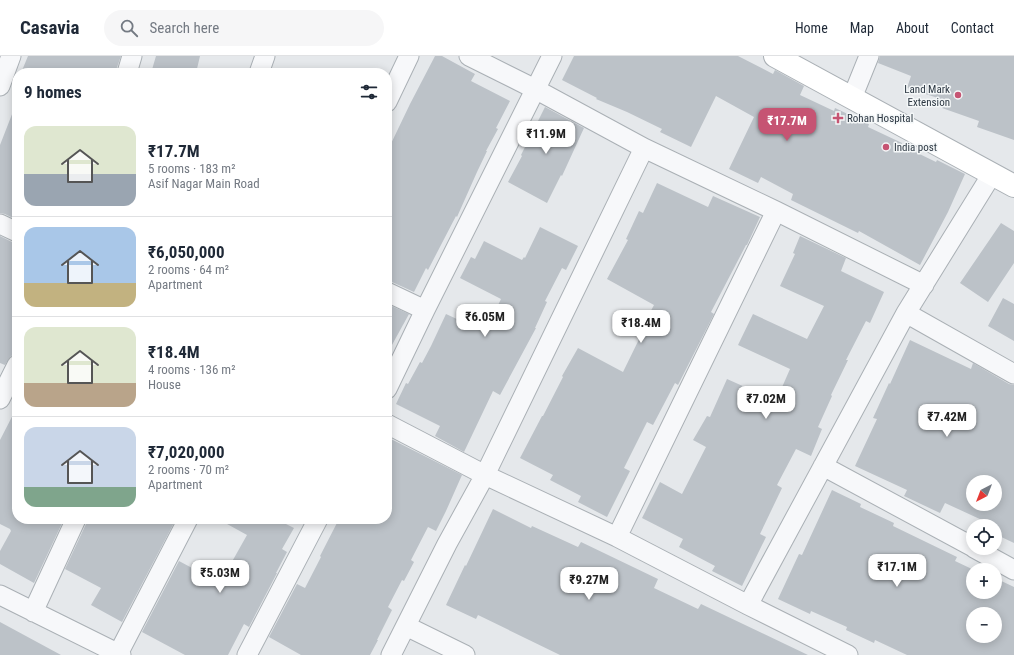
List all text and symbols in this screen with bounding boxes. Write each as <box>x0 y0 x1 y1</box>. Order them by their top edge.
search box <box>104 10 384 46</box>
text: Casavia <box>20 16 80 39</box>
icon: search <box>118 17 140 39</box>
text: Search here <box>150 19 219 37</box>
text: Home <box>795 20 828 36</box>
text: Map <box>850 20 874 36</box>
text: About <box>896 20 929 36</box>
text: Contact <box>951 20 994 36</box>
icon: filters <box>358 81 380 103</box>
text: 9 homes <box>24 82 82 102</box>
place label: Land Mark Extension <box>904 83 950 109</box>
marker: Land Mark Extension <box>953 90 963 100</box>
pin: ₹17.7M <box>754 108 820 142</box>
marker: Rohan Hospital <box>832 112 844 124</box>
place label: Rohan Hospital <box>847 112 913 125</box>
text: ₹17.7M <box>767 113 807 128</box>
pin: ₹11.9M <box>513 121 579 155</box>
text: ₹11.9M <box>526 126 566 141</box>
text: ₹17.7M <box>148 141 200 161</box>
place label: India post <box>894 141 937 154</box>
icon: home <box>56 142 104 190</box>
marker: India post <box>881 142 891 152</box>
text: 5 rooms · 183 m² <box>148 161 235 176</box>
text: Asif Nagar Main Road <box>148 176 260 191</box>
text: ₹6,050,000 <box>148 242 225 262</box>
icon: home <box>56 243 104 291</box>
text: 2 rooms · 64 m² <box>148 262 229 277</box>
text: Apartment <box>148 277 202 292</box>
pin: ₹6.05M <box>452 304 518 338</box>
text: ₹6.05M <box>465 309 505 324</box>
pin: ₹18.4M <box>608 310 674 344</box>
text: ₹18.4M <box>621 315 661 330</box>
text: ₹18.4M <box>148 342 200 362</box>
icon: home <box>56 343 104 391</box>
text: 4 rooms · 136 m² <box>148 362 235 377</box>
text: House <box>148 377 181 392</box>
pin: ₹7.02M <box>733 386 799 420</box>
text: ₹7.02M <box>746 391 786 406</box>
pin: ₹7.42M <box>914 404 980 438</box>
text: ₹7.42M <box>927 409 967 424</box>
text: ₹7,020,000 <box>148 442 225 462</box>
icon: home <box>56 443 104 491</box>
text: 2 rooms · 70 m² <box>148 462 229 477</box>
north arrow <box>966 475 1002 511</box>
map controls <box>966 475 1002 643</box>
text: Apartment <box>148 477 202 492</box>
button: locate <box>966 519 1002 555</box>
pin: ₹17.1M <box>864 554 930 588</box>
text: ₹17.1M <box>877 559 917 574</box>
pin: ₹5.03M <box>187 560 253 594</box>
button: + <box>966 563 1002 599</box>
text: ₹5.03M <box>200 565 240 580</box>
pin: ₹9.27M <box>556 567 622 601</box>
text: ₹9.27M <box>569 572 609 587</box>
button: − <box>966 607 1002 643</box>

